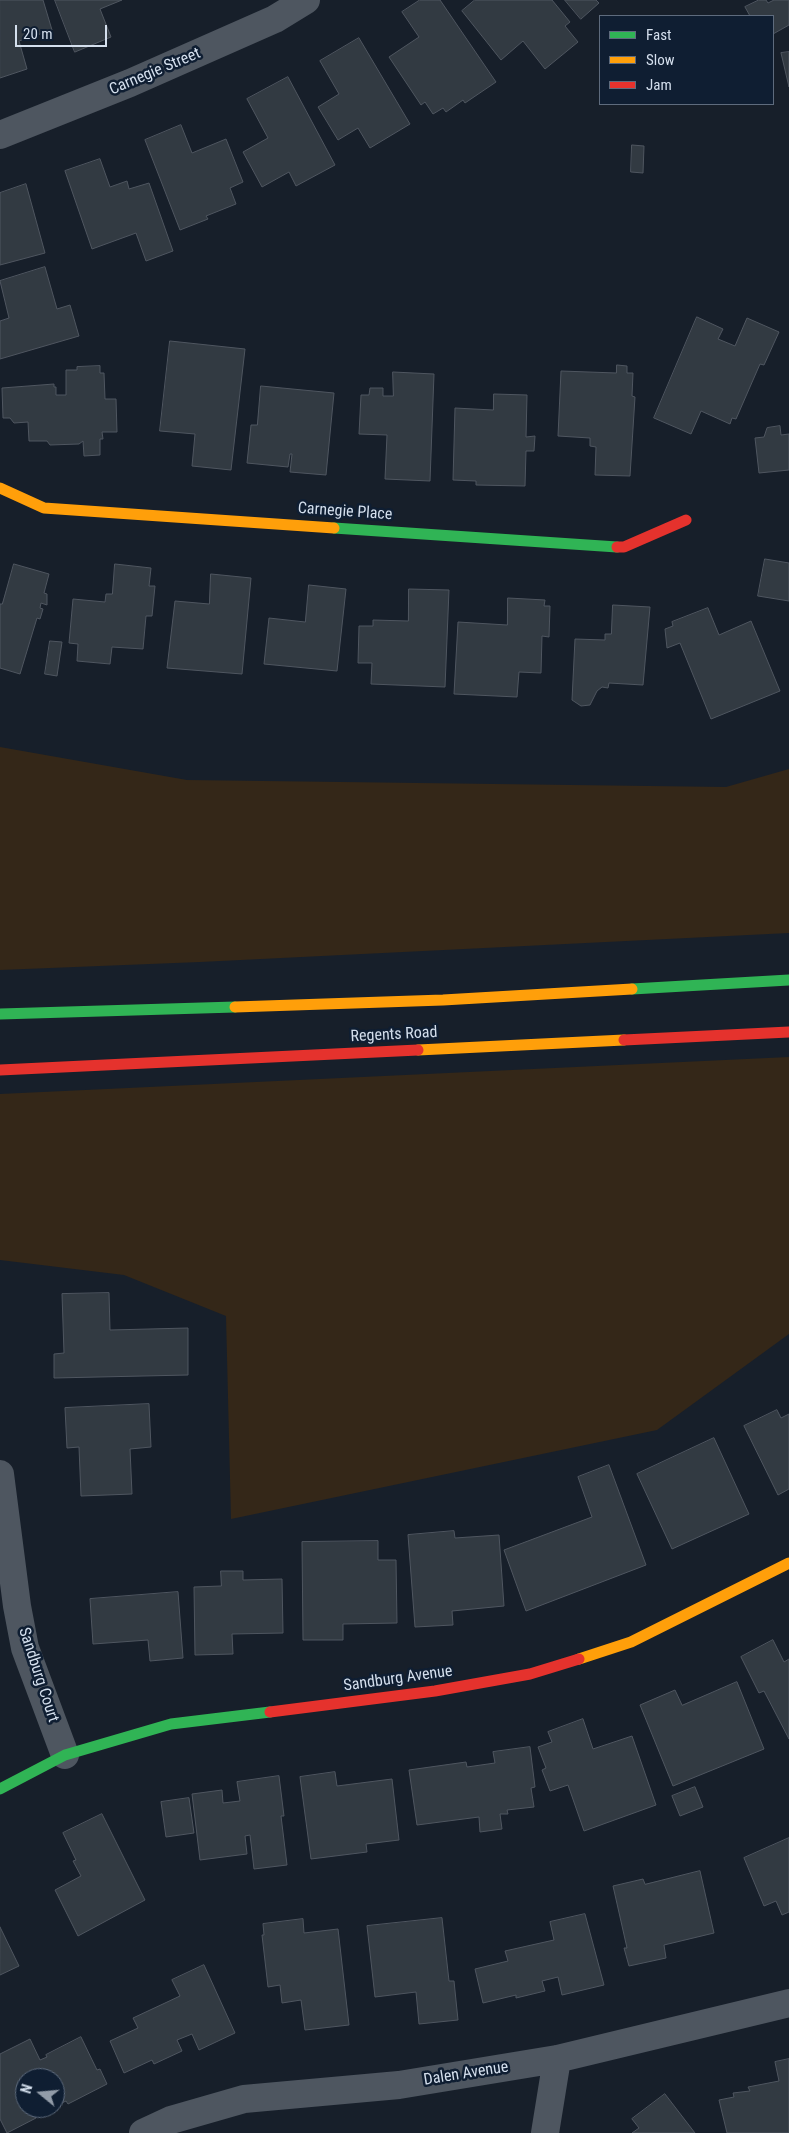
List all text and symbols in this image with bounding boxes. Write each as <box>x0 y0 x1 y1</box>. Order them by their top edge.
scale bar <box>18 15 110 47</box>
legend <box>599 15 774 105</box>
text: 20 m <box>23 25 53 43</box>
text: Fast <box>646 26 671 44</box>
street label: Carnegie Street <box>107 44 203 100</box>
text: Slow <box>646 51 675 69</box>
text: Jam <box>646 76 672 94</box>
street label: Carnegie Place <box>297 499 393 525</box>
street label: Regents Road <box>350 1023 438 1047</box>
street label: Sandburg Court <box>14 1625 62 1725</box>
street label: Sandburg Avenue <box>342 1662 454 1696</box>
street label: Dalen Avenue <box>422 2058 510 2090</box>
north arrow <box>15 2068 65 2118</box>
text: N <box>18 2082 36 2095</box>

